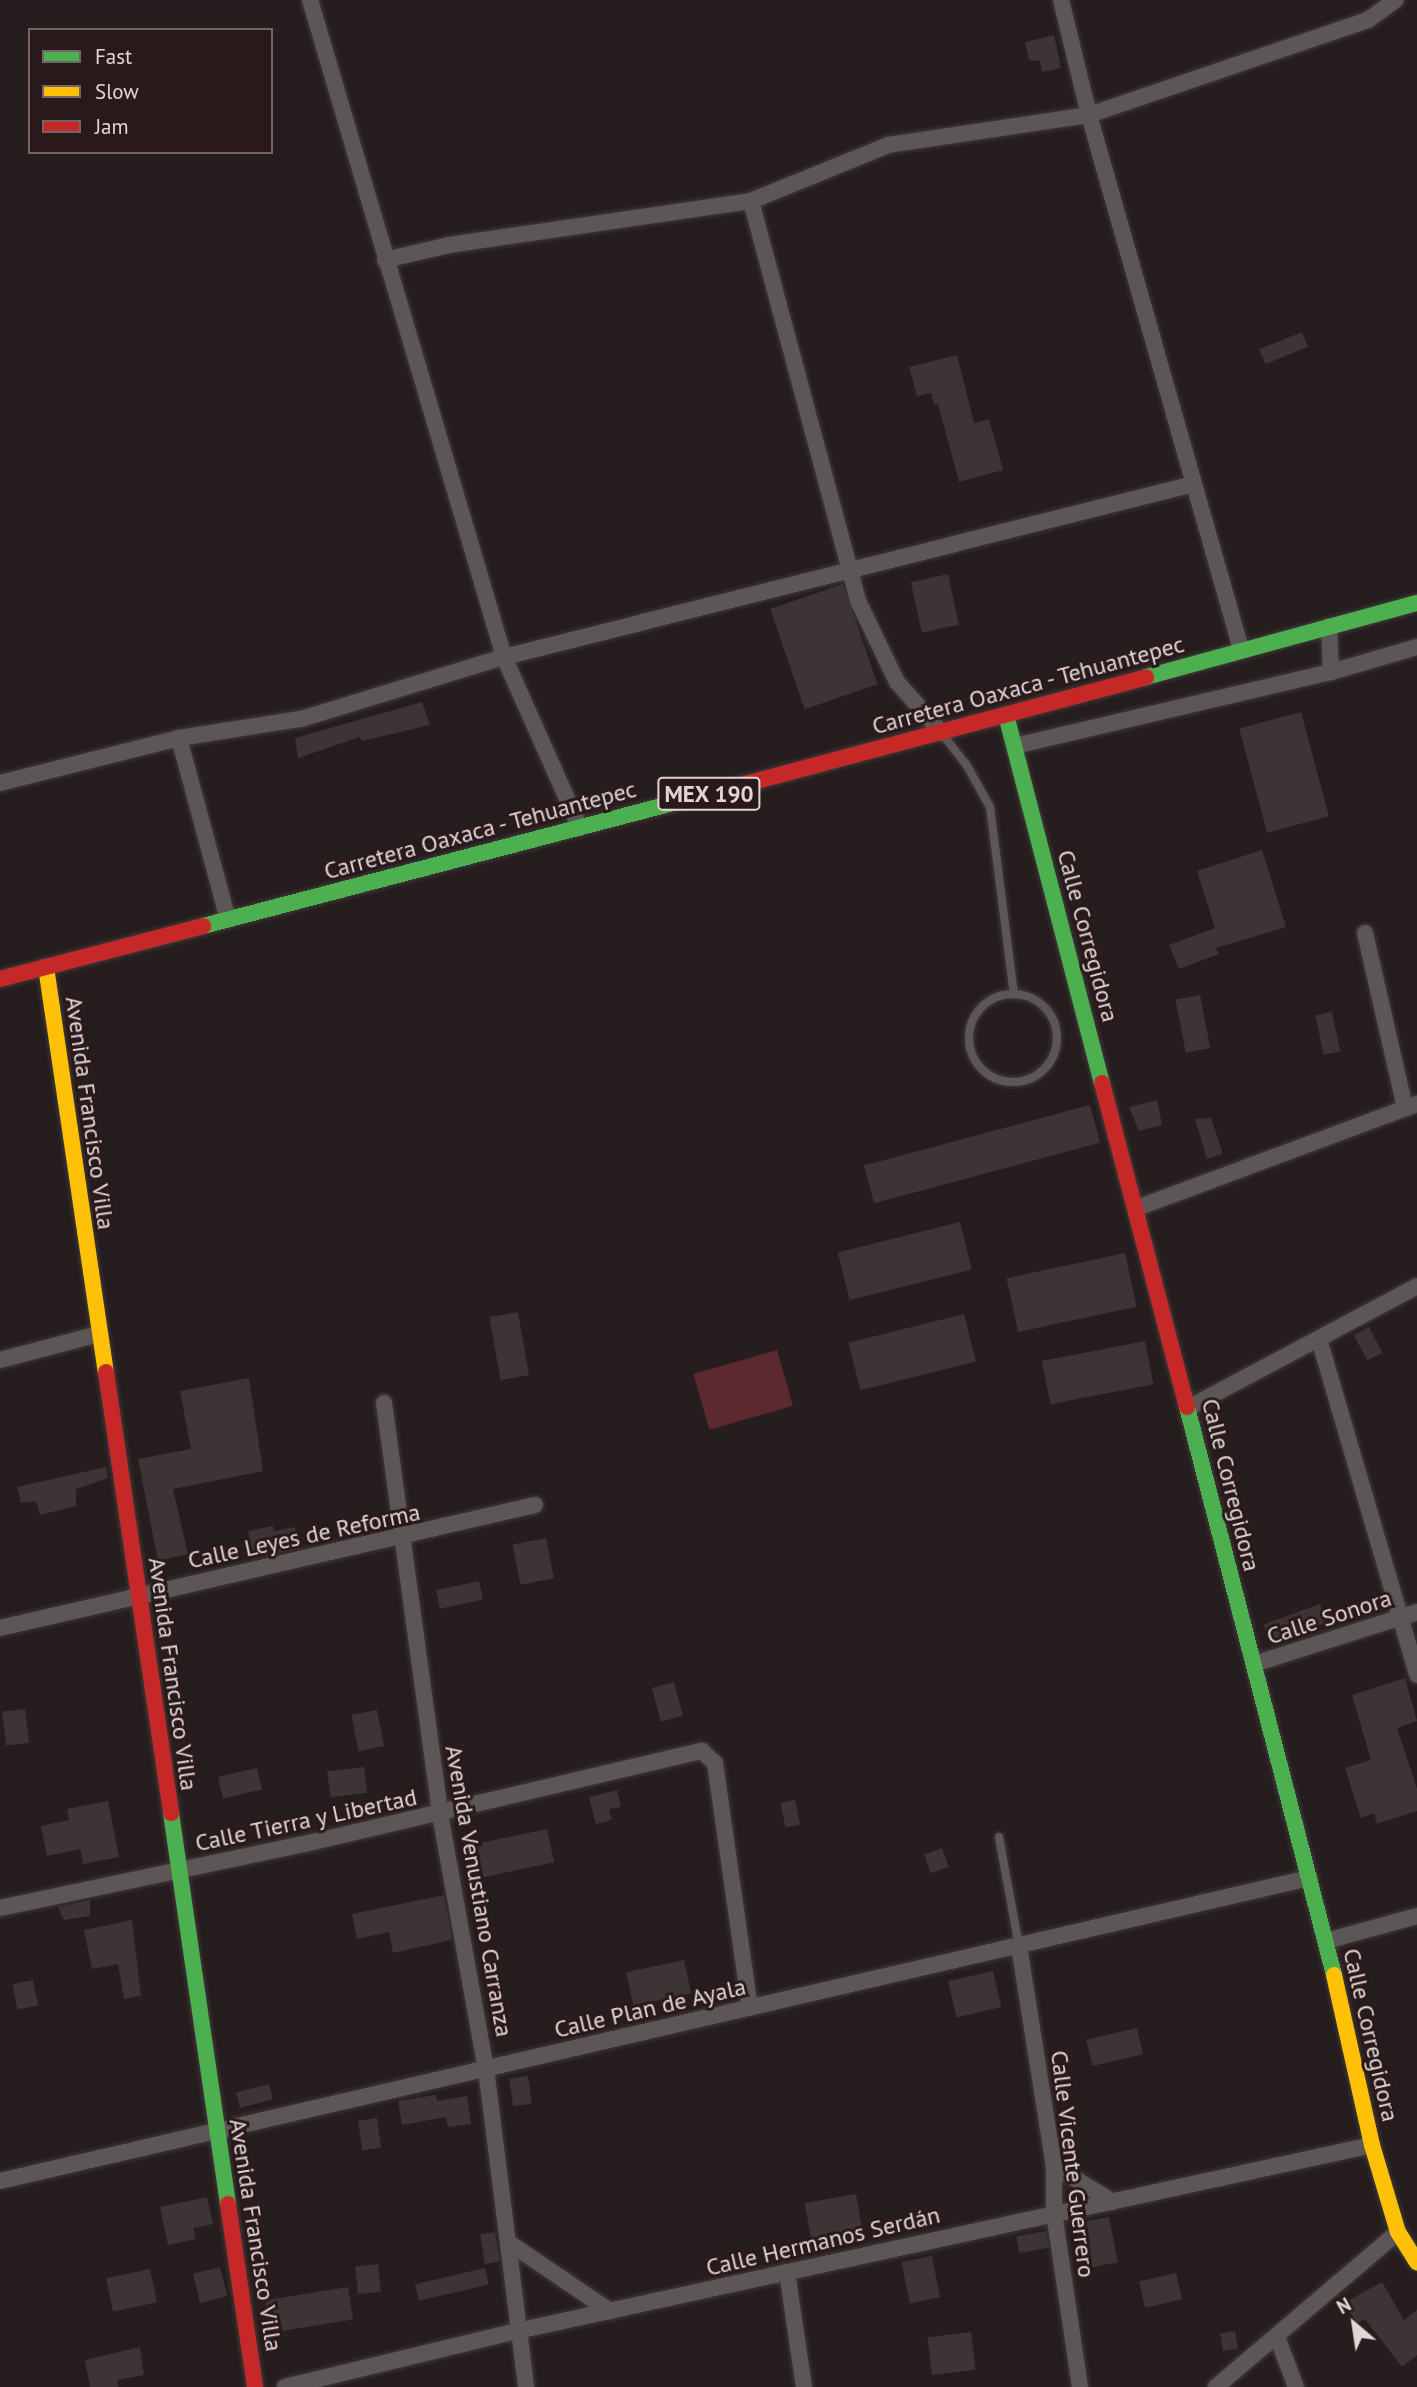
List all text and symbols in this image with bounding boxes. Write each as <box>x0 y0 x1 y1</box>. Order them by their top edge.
legend <box>28 28 273 154</box>
text: Fast <box>95 43 132 70</box>
text: Slow <box>95 78 139 105</box>
text: Jam <box>95 113 129 140</box>
street label: Carretera Oaxaca - Tehuantepec <box>867 629 1189 741</box>
street label: Carretera Oaxaca - Tehuantepec <box>319 774 641 886</box>
road number: MEX 190 <box>656 774 762 814</box>
street label: Calle Corregidora <box>1051 847 1125 1025</box>
street label: Avenida Francisco Villa <box>59 994 121 1232</box>
street label: Calle Corregidora <box>1196 1396 1266 1574</box>
street label: Calle Leyes de Reforma <box>185 1497 423 1575</box>
street label: Avenida Francisco Villa <box>142 1555 204 1793</box>
street label: Calle Sonora <box>1263 1583 1395 1651</box>
street label: Avenida Venustiano Carranza <box>439 1743 519 2039</box>
street label: Calle Tierra y Libertad <box>192 1782 420 1858</box>
street label: Calle Corregidora <box>1337 1946 1405 2124</box>
street label: Calle Plan de Ayala <box>551 1972 749 2044</box>
street label: Calle Vicente Guerrero <box>1045 2048 1101 2280</box>
street label: Avenida Francisco Villa <box>223 2116 289 2354</box>
street label: Calle Hermanos Serdán <box>703 2200 943 2282</box>
north arrow <box>1319 2289 1389 2359</box>
text: N <box>1333 2292 1355 2319</box>

